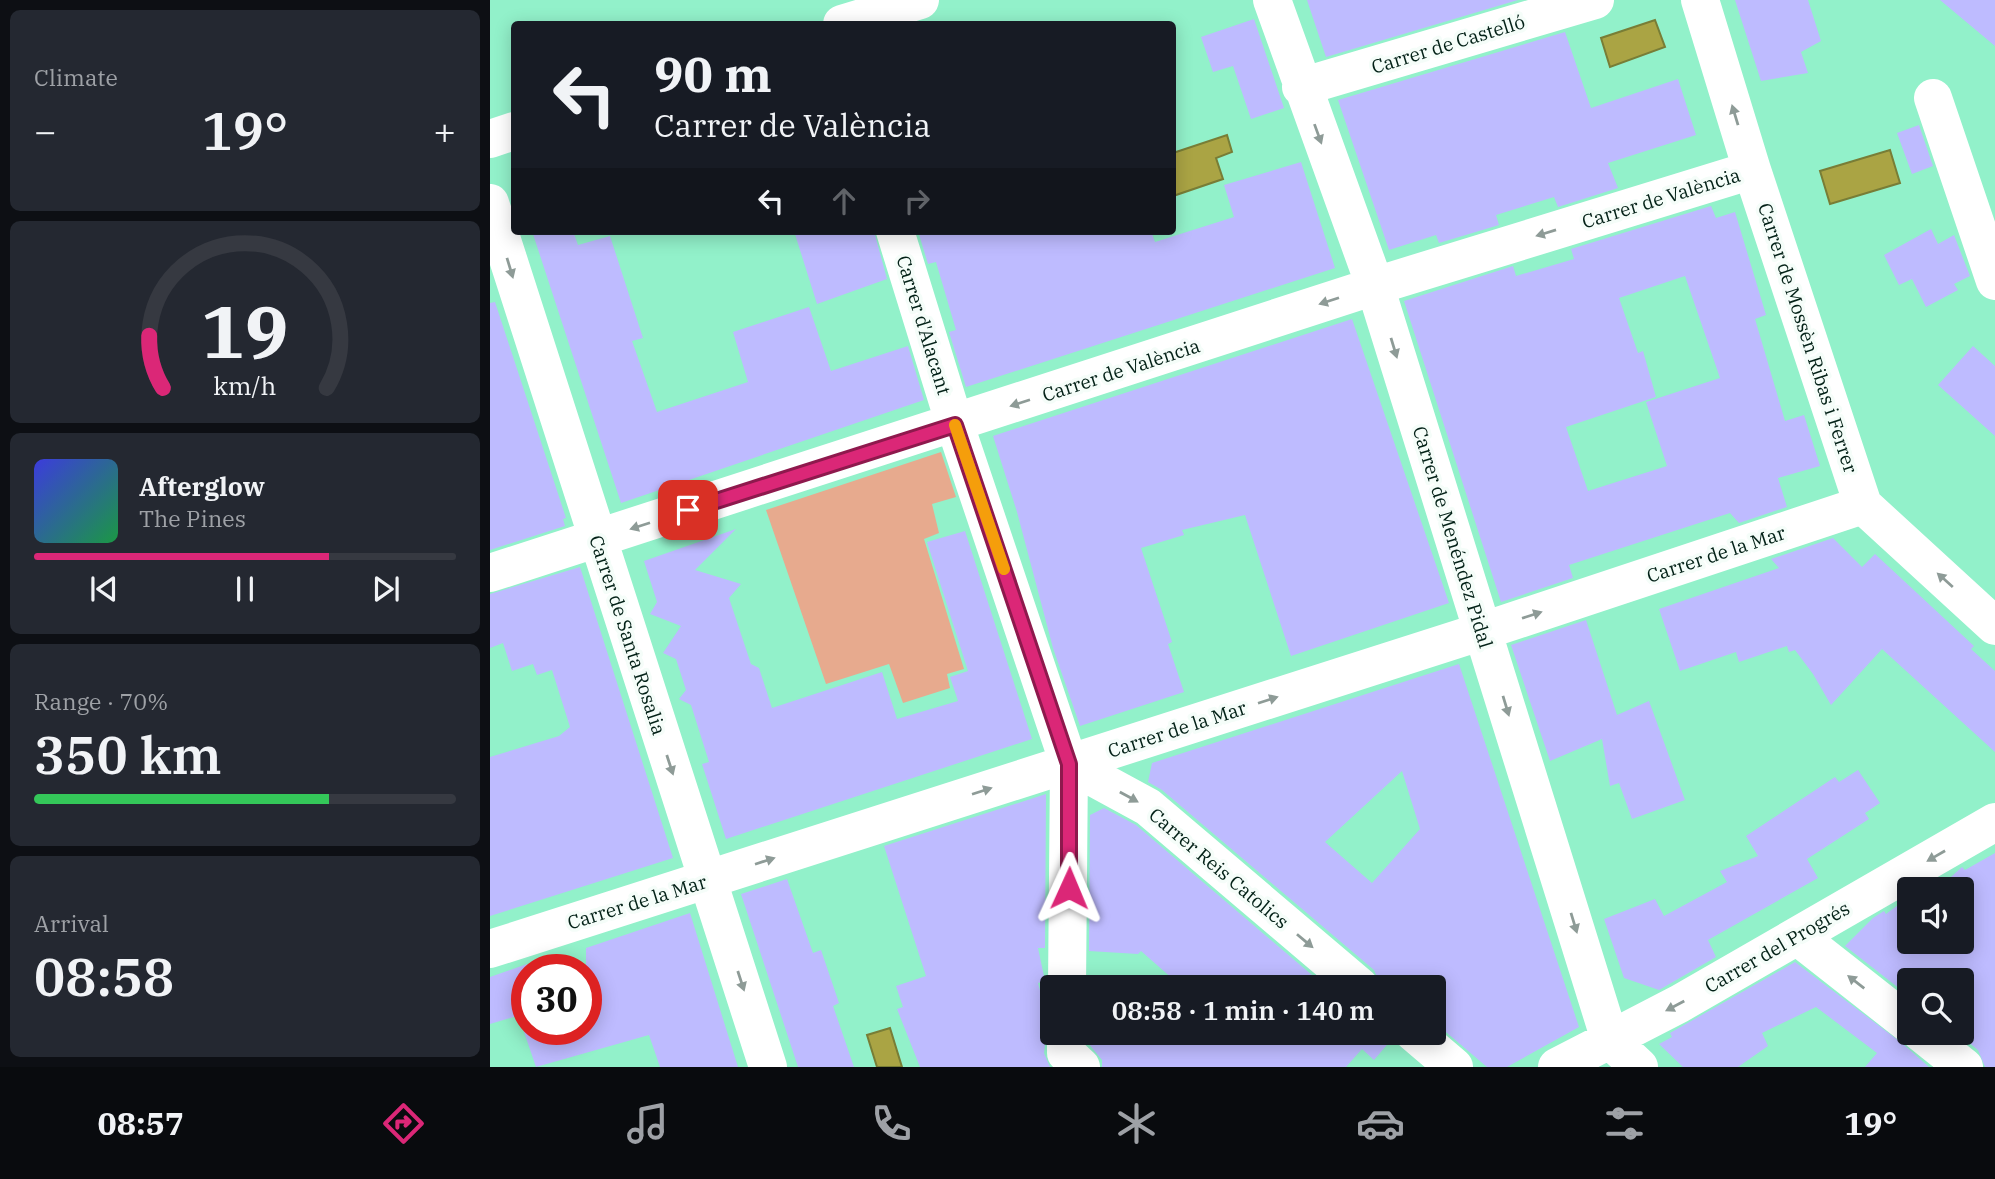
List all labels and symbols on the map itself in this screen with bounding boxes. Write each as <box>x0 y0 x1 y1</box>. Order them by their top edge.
street label: Carrer de Castelló <box>1368 9 1528 79</box>
one-way arrow <box>1730 104 1740 125</box>
one-way arrow <box>1313 123 1324 144</box>
street label: Carrer de València <box>1579 162 1743 234</box>
street label: Carrer de Mossèn Ribas i Ferrer <box>1753 200 1863 477</box>
one-way arrow <box>1536 229 1557 239</box>
street label: Carrer d'Alacant <box>891 252 957 398</box>
one-way arrow <box>506 258 516 279</box>
one-way arrow <box>1319 296 1340 307</box>
street label: Carrer de València <box>1039 333 1203 407</box>
one-way arrow <box>1389 338 1400 359</box>
one-way arrow <box>1010 398 1031 409</box>
street label: Carrer de Menéndez Pidal <box>1408 423 1498 651</box>
pin <box>658 480 718 540</box>
street label: Carrer de la Mar <box>1644 520 1789 588</box>
one-way arrow <box>630 521 651 531</box>
street label: Carrer de Santa Rosalia <box>584 532 672 738</box>
one-way arrow <box>1936 572 1954 588</box>
one-way arrow <box>1521 609 1542 620</box>
one-way arrow <box>1258 694 1279 705</box>
street label: Carrer de la Mar <box>1105 695 1250 763</box>
one-way arrow <box>1501 695 1512 716</box>
one-way arrow <box>665 754 676 775</box>
one-way arrow <box>971 785 992 796</box>
one-way arrow <box>1119 791 1139 803</box>
street label: Carrer Reis Catolics <box>1144 802 1294 934</box>
one-way arrow <box>1926 850 1945 862</box>
position arrow <box>1032 851 1106 925</box>
one-way arrow <box>755 856 776 866</box>
street label: Carrer de la Mar <box>564 869 710 935</box>
street label: Carrer del Progrés <box>1700 896 1854 998</box>
one-way arrow <box>1569 913 1579 934</box>
one-way arrow <box>1296 933 1314 949</box>
speed limit sign: 30 <box>511 954 602 1045</box>
one-way arrow <box>736 970 746 991</box>
one-way arrow <box>1847 974 1865 989</box>
one-way arrow <box>1665 1000 1685 1012</box>

